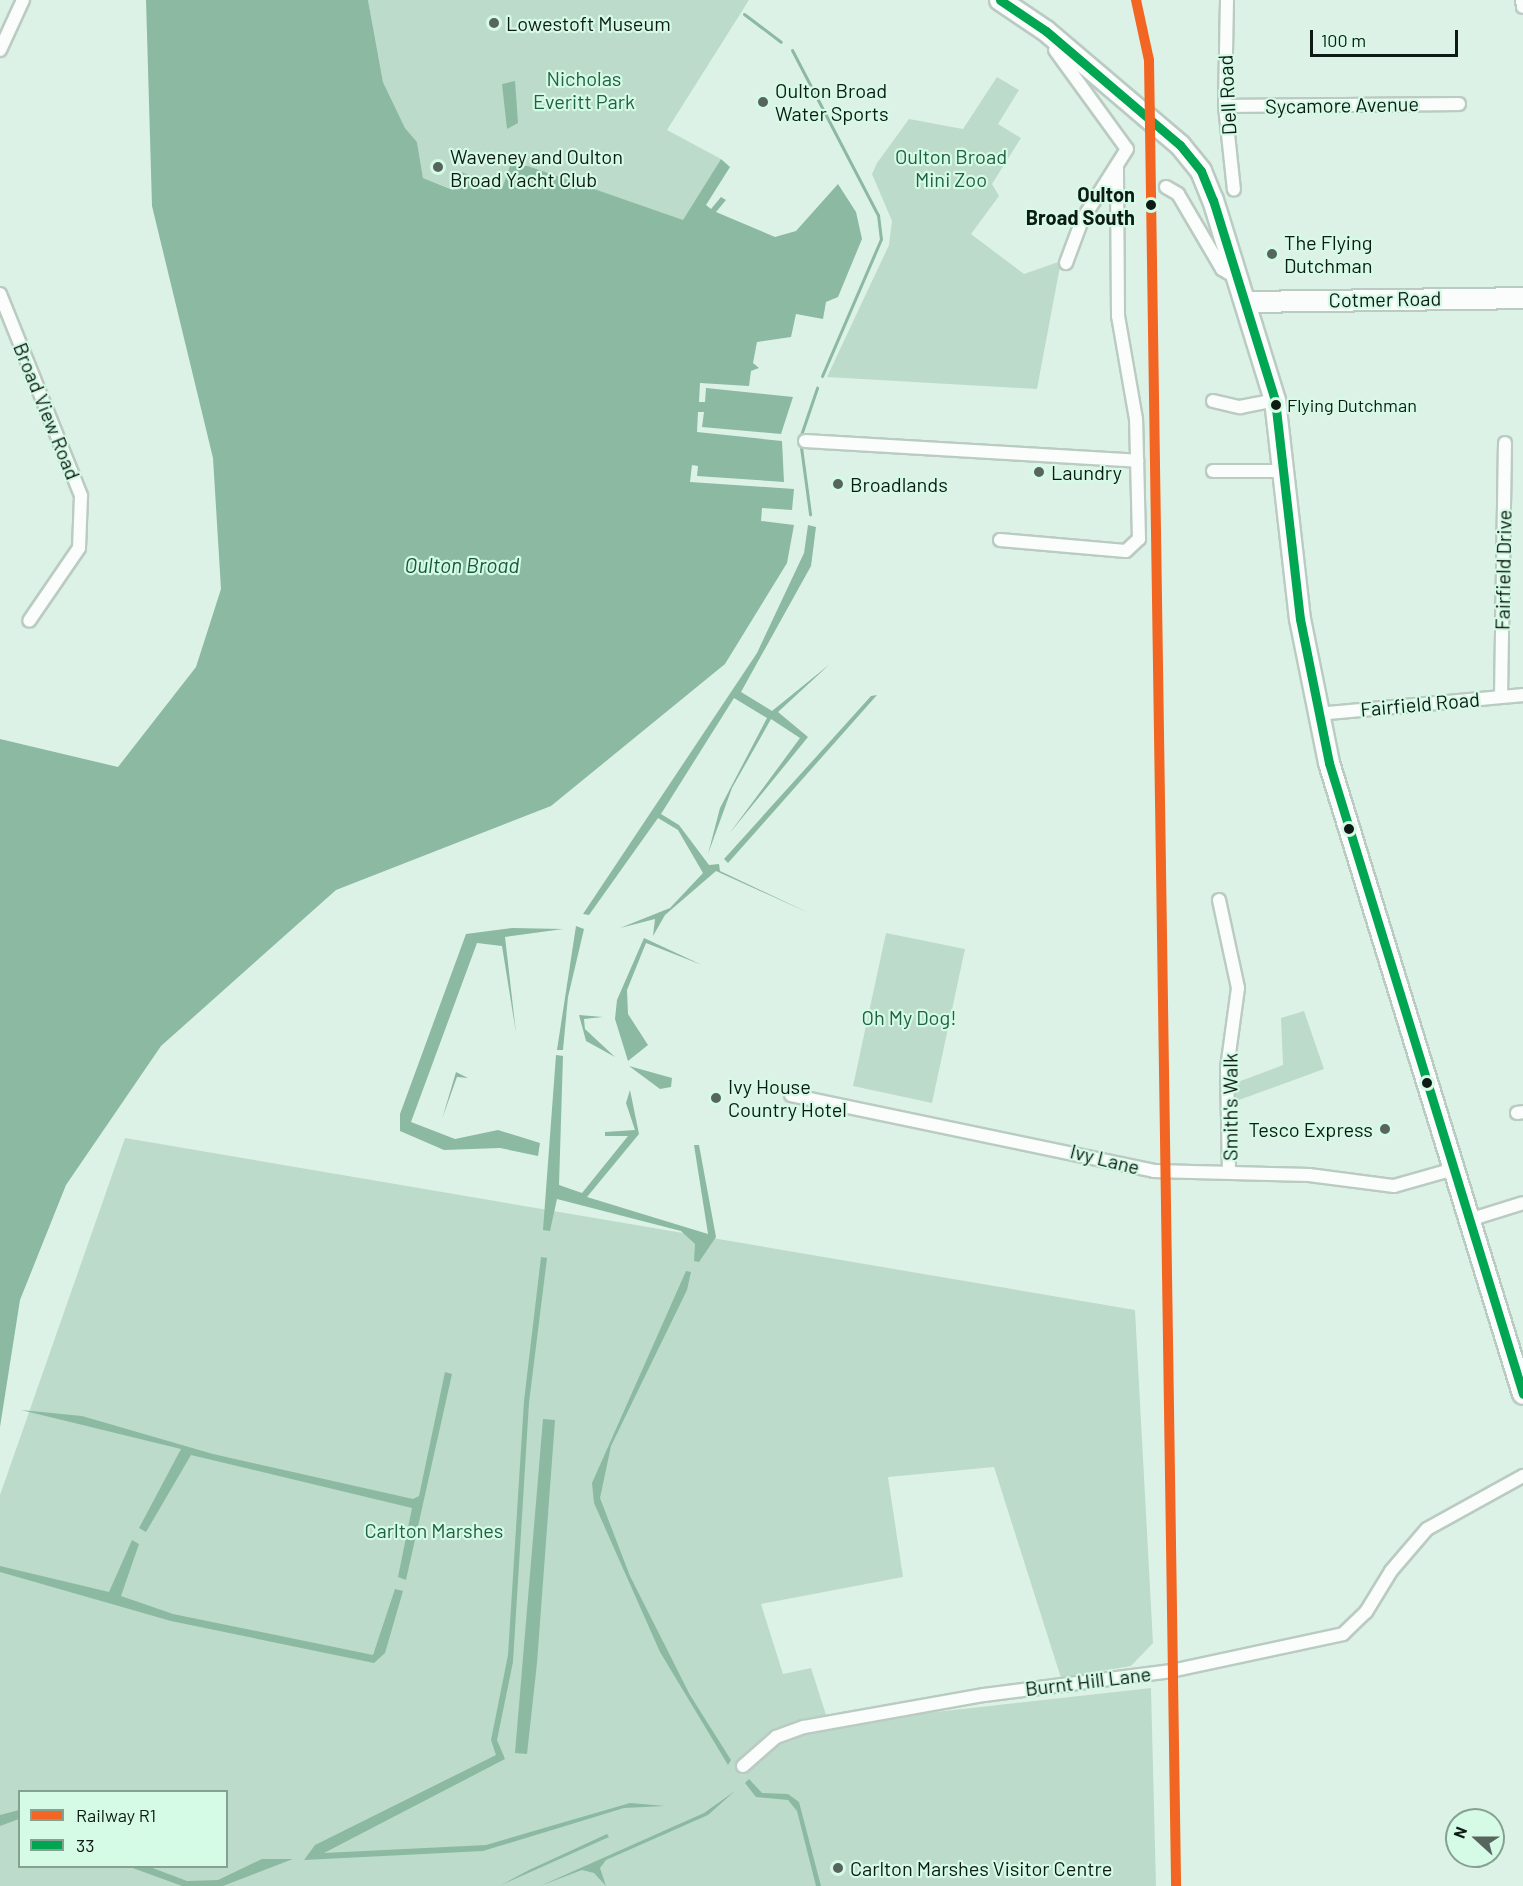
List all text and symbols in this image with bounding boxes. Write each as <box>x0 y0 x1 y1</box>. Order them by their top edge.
place label: Lowestoft Museum <box>506 11 671 35</box>
marker: Lowestoft Museum <box>487 16 501 30</box>
scale bar <box>1313 18 1462 56</box>
text: 100 m <box>1321 29 1366 51</box>
street label: Dell Road <box>1213 54 1241 136</box>
park label: Nicholas Everitt Park <box>533 67 635 114</box>
place label: Oulton Broad Water Sports <box>775 78 889 125</box>
street label: Sycamore Avenue <box>1265 92 1419 118</box>
marker: Oulton Broad Water Sports <box>756 95 770 109</box>
place label: Waveney and Oulton Broad Yacht Club <box>450 144 623 191</box>
park label: Oulton Broad Mini Zoo <box>895 145 1007 192</box>
marker: Waveney and Oulton Broad Yacht Club <box>431 160 445 174</box>
place label: Oulton Broad South <box>1026 182 1135 229</box>
marker: Oulton Broad South <box>1140 194 1162 216</box>
place label: The Flying Dutchman <box>1284 231 1372 278</box>
marker: The Flying Dutchman <box>1265 247 1279 261</box>
street label: Cotmer Road <box>1328 286 1442 312</box>
street label: Broad View Road <box>9 339 85 483</box>
place label: Flying Dutchman <box>1287 394 1417 416</box>
marker: Flying Dutchman <box>1270 399 1282 411</box>
place label: Laundry <box>1051 460 1122 484</box>
marker: Laundry <box>1032 465 1046 479</box>
place label: Broadlands <box>850 472 948 496</box>
marker: Broadlands <box>831 477 845 491</box>
street label: Fairfield Drive <box>1490 510 1516 630</box>
water label: Oulton Broad <box>405 552 519 578</box>
street label: Fairfield Road <box>1359 687 1481 721</box>
unlabelled marker <box>1343 823 1355 835</box>
park label: Oh My Dog! <box>861 1005 957 1029</box>
street label: Smith's Walk <box>1218 1053 1242 1161</box>
place label: Ivy House Country Hotel <box>728 1074 847 1121</box>
unlabelled marker <box>1421 1077 1433 1089</box>
marker: Ivy House Country Hotel <box>709 1091 723 1105</box>
place label: Tesco Express <box>1248 1117 1373 1141</box>
marker: Tesco Express <box>1378 1122 1392 1136</box>
street label: Ivy Lane <box>1068 1139 1142 1179</box>
park label: Carlton Marshes <box>365 1518 503 1542</box>
street label: Burnt Hill Lane <box>1024 1661 1152 1701</box>
legend <box>18 1790 228 1868</box>
text: Railway R1 <box>76 1804 156 1826</box>
north arrow <box>1445 1808 1505 1868</box>
text: N <box>1449 1824 1470 1840</box>
text: 33 <box>76 1834 95 1856</box>
place label: Carlton Marshes Visitor Centre <box>850 1856 1112 1880</box>
marker: Carlton Marshes Visitor Centre <box>831 1861 845 1875</box>

